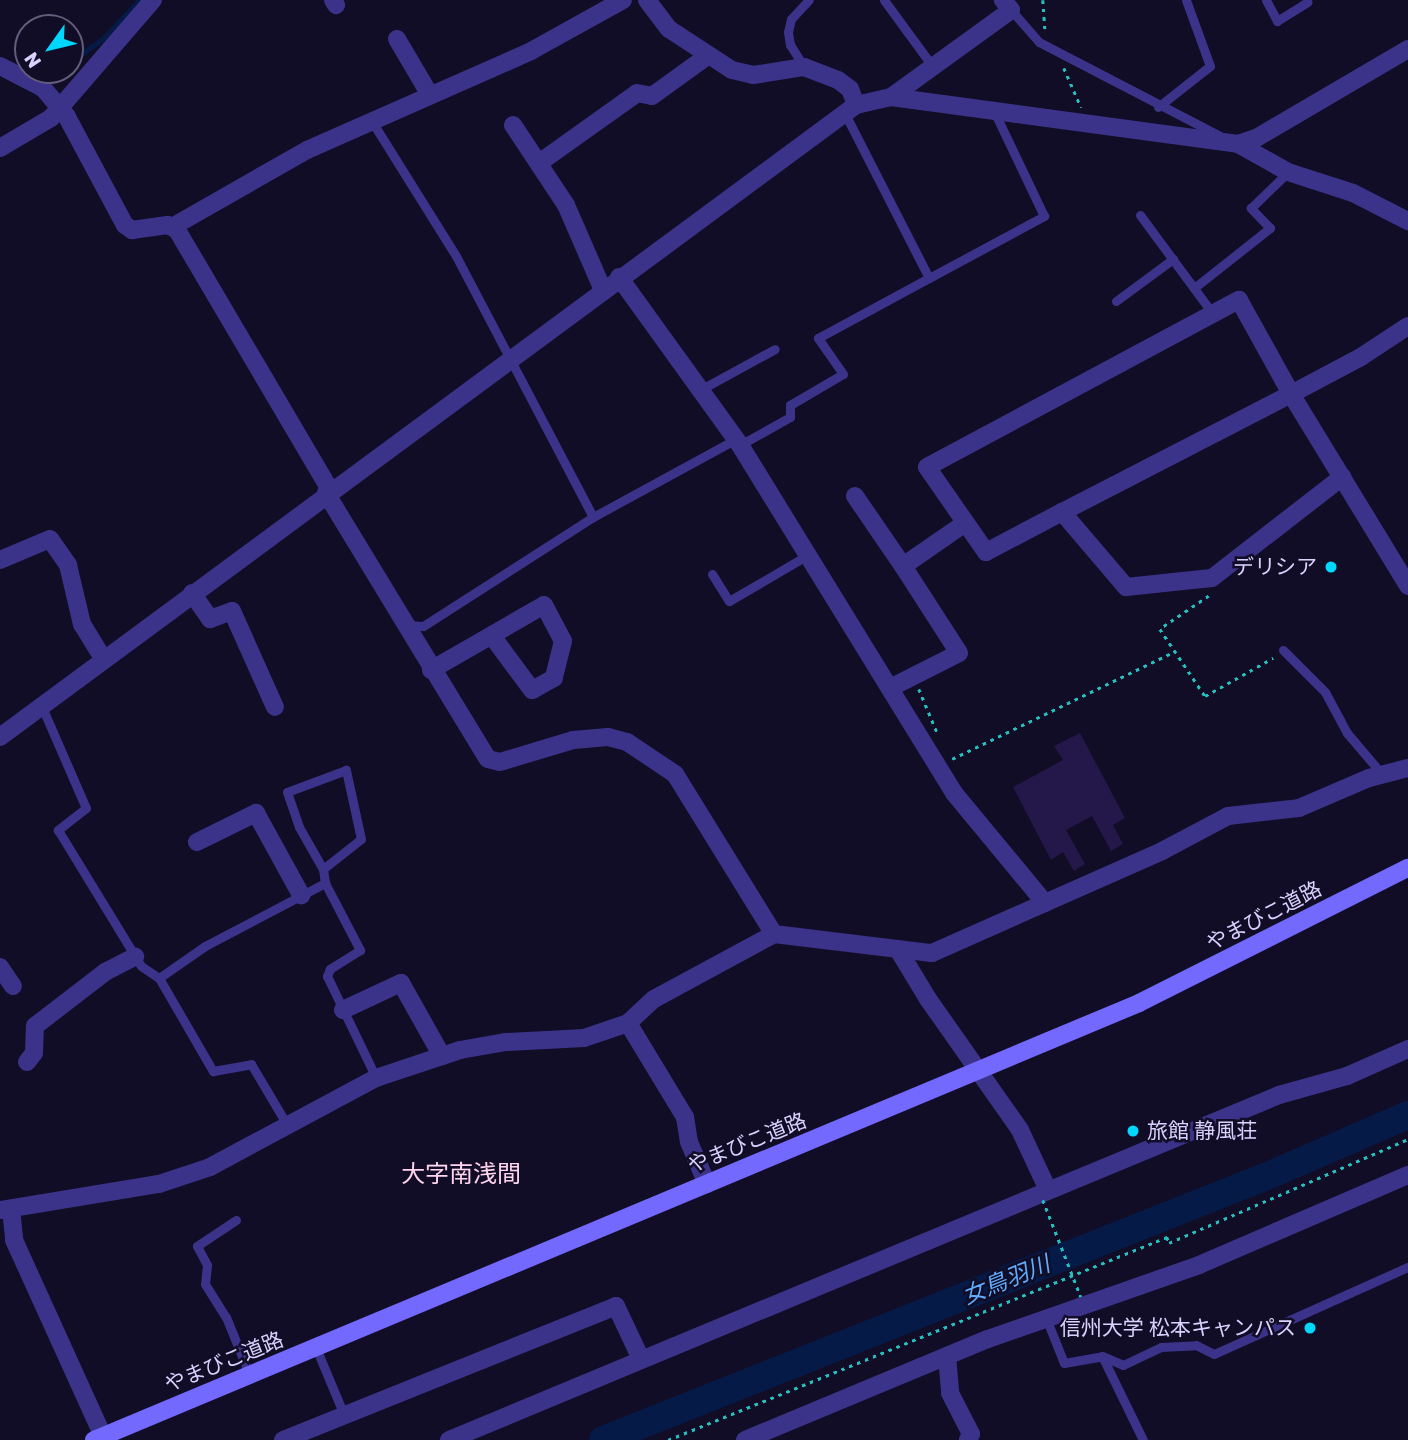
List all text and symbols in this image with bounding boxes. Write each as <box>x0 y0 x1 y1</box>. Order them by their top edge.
north arrow <box>14 14 84 84</box>
text: N <box>19 48 46 72</box>
place label: デリシア <box>1233 554 1317 580</box>
marker: デリシア <box>1323 559 1339 575</box>
street label: やまびこ道路 <box>1202 876 1326 956</box>
street label: やまびこ道路 <box>684 1108 810 1178</box>
place label: 旅館 静風荘 <box>1147 1118 1257 1144</box>
marker: 旅館 静風荘 <box>1125 1123 1141 1139</box>
district label: 大字南浅間 <box>401 1161 521 1189</box>
water label: 女鳥羽川 <box>958 1250 1054 1310</box>
place label: 信州大学 松本キャンパス <box>1060 1315 1296 1341</box>
marker: 信州大学 松本キャンパス <box>1302 1320 1318 1336</box>
street label: やまびこ道路 <box>161 1327 287 1397</box>

